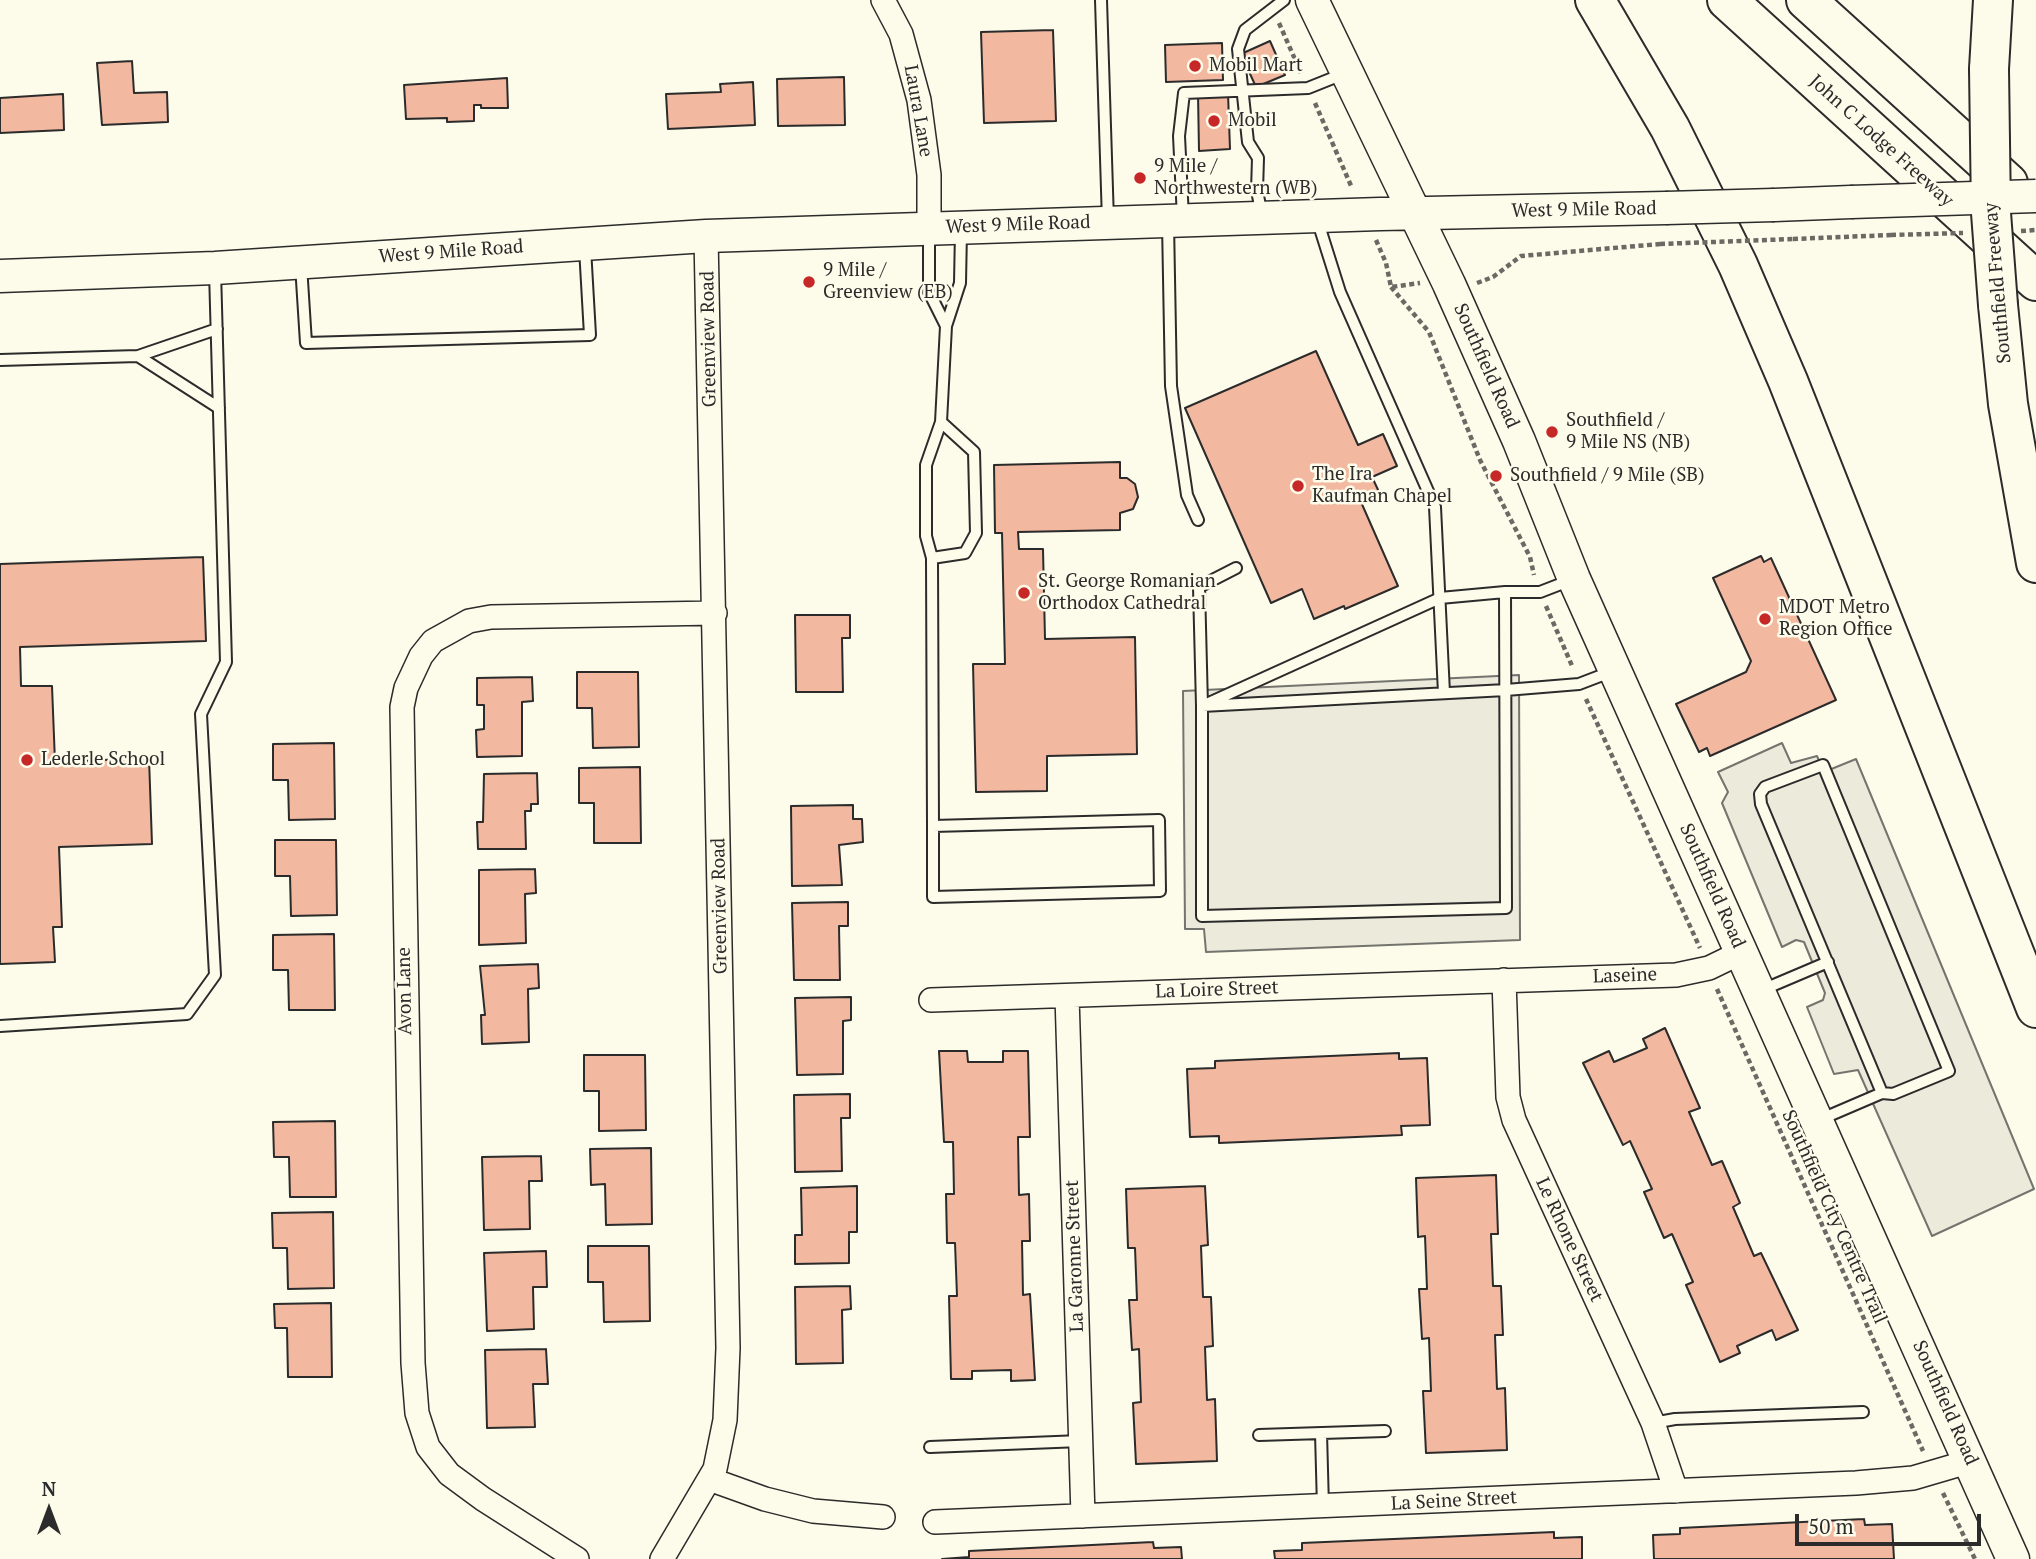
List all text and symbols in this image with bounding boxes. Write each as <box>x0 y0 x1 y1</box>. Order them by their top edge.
place label: Mobil Mart <box>1209 55 1303 77</box>
marker: Mobil Mart <box>1187 58 1203 74</box>
street label: Laura Lane <box>899 63 937 159</box>
street label: John C Lodge Freeway <box>1804 70 1958 212</box>
place label: Mobil <box>1228 110 1277 132</box>
marker: Mobil <box>1206 113 1222 129</box>
place label: 9 Mile / Northwestern (WB) <box>1154 156 1318 200</box>
marker: 9 Mile / Northwestern (WB) <box>1132 170 1148 186</box>
street label: West 9 Mile Road <box>1511 197 1657 223</box>
street label: Southfield Freeway <box>1980 202 2016 364</box>
street label: West 9 Mile Road <box>945 211 1091 239</box>
street label: West 9 Mile Road <box>378 236 524 268</box>
place label: 9 Mile / Greenview (EB) <box>823 260 953 304</box>
street label: Greenview Road <box>696 271 722 407</box>
marker: 9 Mile / Greenview (EB) <box>801 274 817 290</box>
street label: Southfield Road <box>1448 300 1524 432</box>
place label: Southfield / 9 Mile NS (NB) <box>1566 410 1690 454</box>
marker: Southfield / 9 Mile NS (NB) <box>1544 424 1560 440</box>
place label: The Ira Kaufman Chapel <box>1312 464 1452 508</box>
place label: Southfield / 9 Mile (SB) <box>1510 465 1705 487</box>
marker: Southfield / 9 Mile (SB) <box>1488 468 1504 484</box>
marker: The Ira Kaufman Chapel <box>1290 478 1306 494</box>
place label: St. George Romanian Orthodox Cathedral <box>1038 571 1216 615</box>
marker: St. George Romanian Orthodox Cathedral <box>1016 585 1032 601</box>
place label: MDOT Metro Region Office <box>1779 597 1892 641</box>
marker: MDOT Metro Region Office <box>1757 611 1773 627</box>
place label: Lederle School <box>41 749 165 771</box>
marker: Lederle School <box>19 752 35 768</box>
street label: Southfield Road <box>1674 820 1750 952</box>
street label: Greenview Road <box>707 838 733 974</box>
street label: Avon Lane <box>393 947 417 1035</box>
street label: Laseine <box>1592 963 1658 989</box>
street label: La Loire Street <box>1155 976 1279 1004</box>
street label: Southfield City Centre Trail <box>1777 1107 1891 1327</box>
street label: Le Rhone Street <box>1530 1174 1608 1306</box>
street label: La Garonne Street <box>1061 1179 1089 1333</box>
street label: Southfield Road <box>1907 1337 1983 1469</box>
north arrow <box>14 1475 84 1545</box>
text: N <box>42 1476 56 1501</box>
street label: La Seine Street <box>1390 1486 1518 1516</box>
scale bar <box>1798 1500 1983 1544</box>
text: 50 m <box>1808 1512 1854 1540</box>

